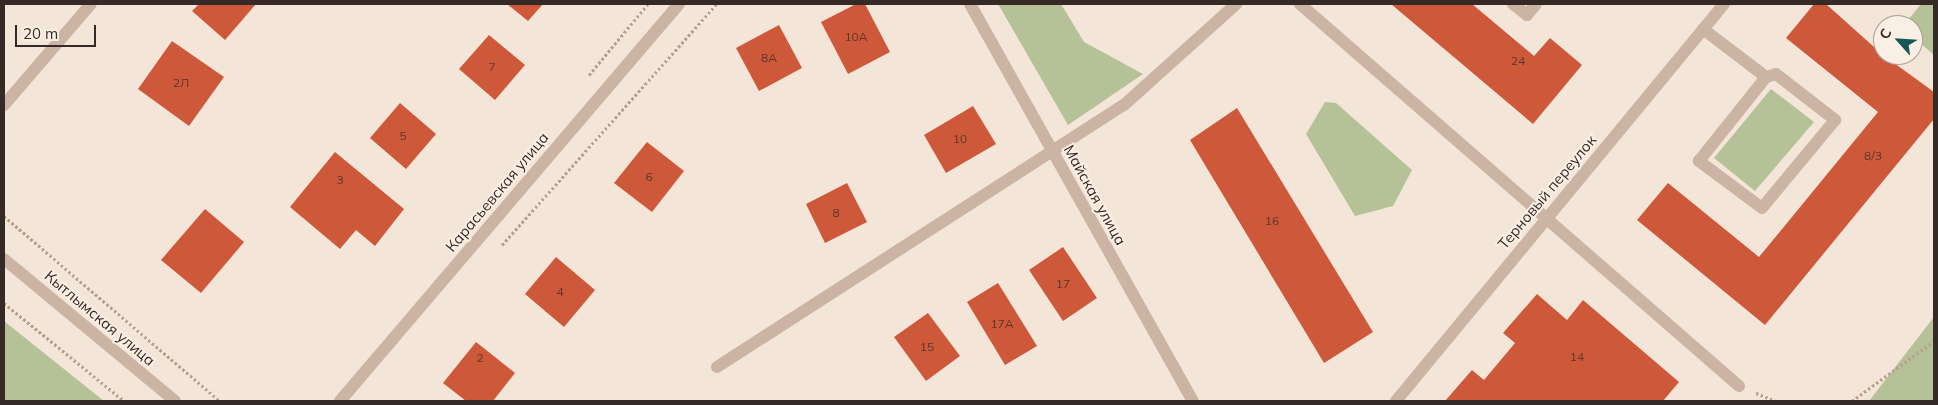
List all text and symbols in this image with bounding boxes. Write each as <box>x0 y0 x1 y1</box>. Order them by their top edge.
scale bar <box>18 15 99 47</box>
north arrow <box>1873 15 1923 65</box>
text: 20 m <box>23 24 58 43</box>
text: С <box>1875 26 1896 42</box>
house number: 10А <box>844 30 868 44</box>
house number: 8А <box>761 51 777 65</box>
house number: 24 <box>1511 54 1525 68</box>
house number: 7 <box>488 60 496 74</box>
house number: 2Л <box>173 76 189 90</box>
house number: 5 <box>399 129 407 143</box>
street label: Карасьевская улица <box>442 129 552 255</box>
street label: Терновый переулок <box>1494 131 1600 253</box>
house number: 10 <box>953 132 967 146</box>
street label: Майская улица <box>1060 142 1130 248</box>
house number: 8/3 <box>1864 149 1882 163</box>
house number: 6 <box>645 170 653 184</box>
house number: 3 <box>336 173 344 187</box>
house number: 8 <box>832 206 840 220</box>
house number: 16 <box>1265 214 1279 228</box>
street label: Кытлымская улица <box>41 267 159 369</box>
house number: 17 <box>1056 277 1070 291</box>
house number: 4 <box>556 285 564 299</box>
house number: 17А <box>990 317 1014 331</box>
house number: 15 <box>920 340 934 354</box>
house number: 14 <box>1570 350 1584 364</box>
house number: 2 <box>476 351 484 365</box>

